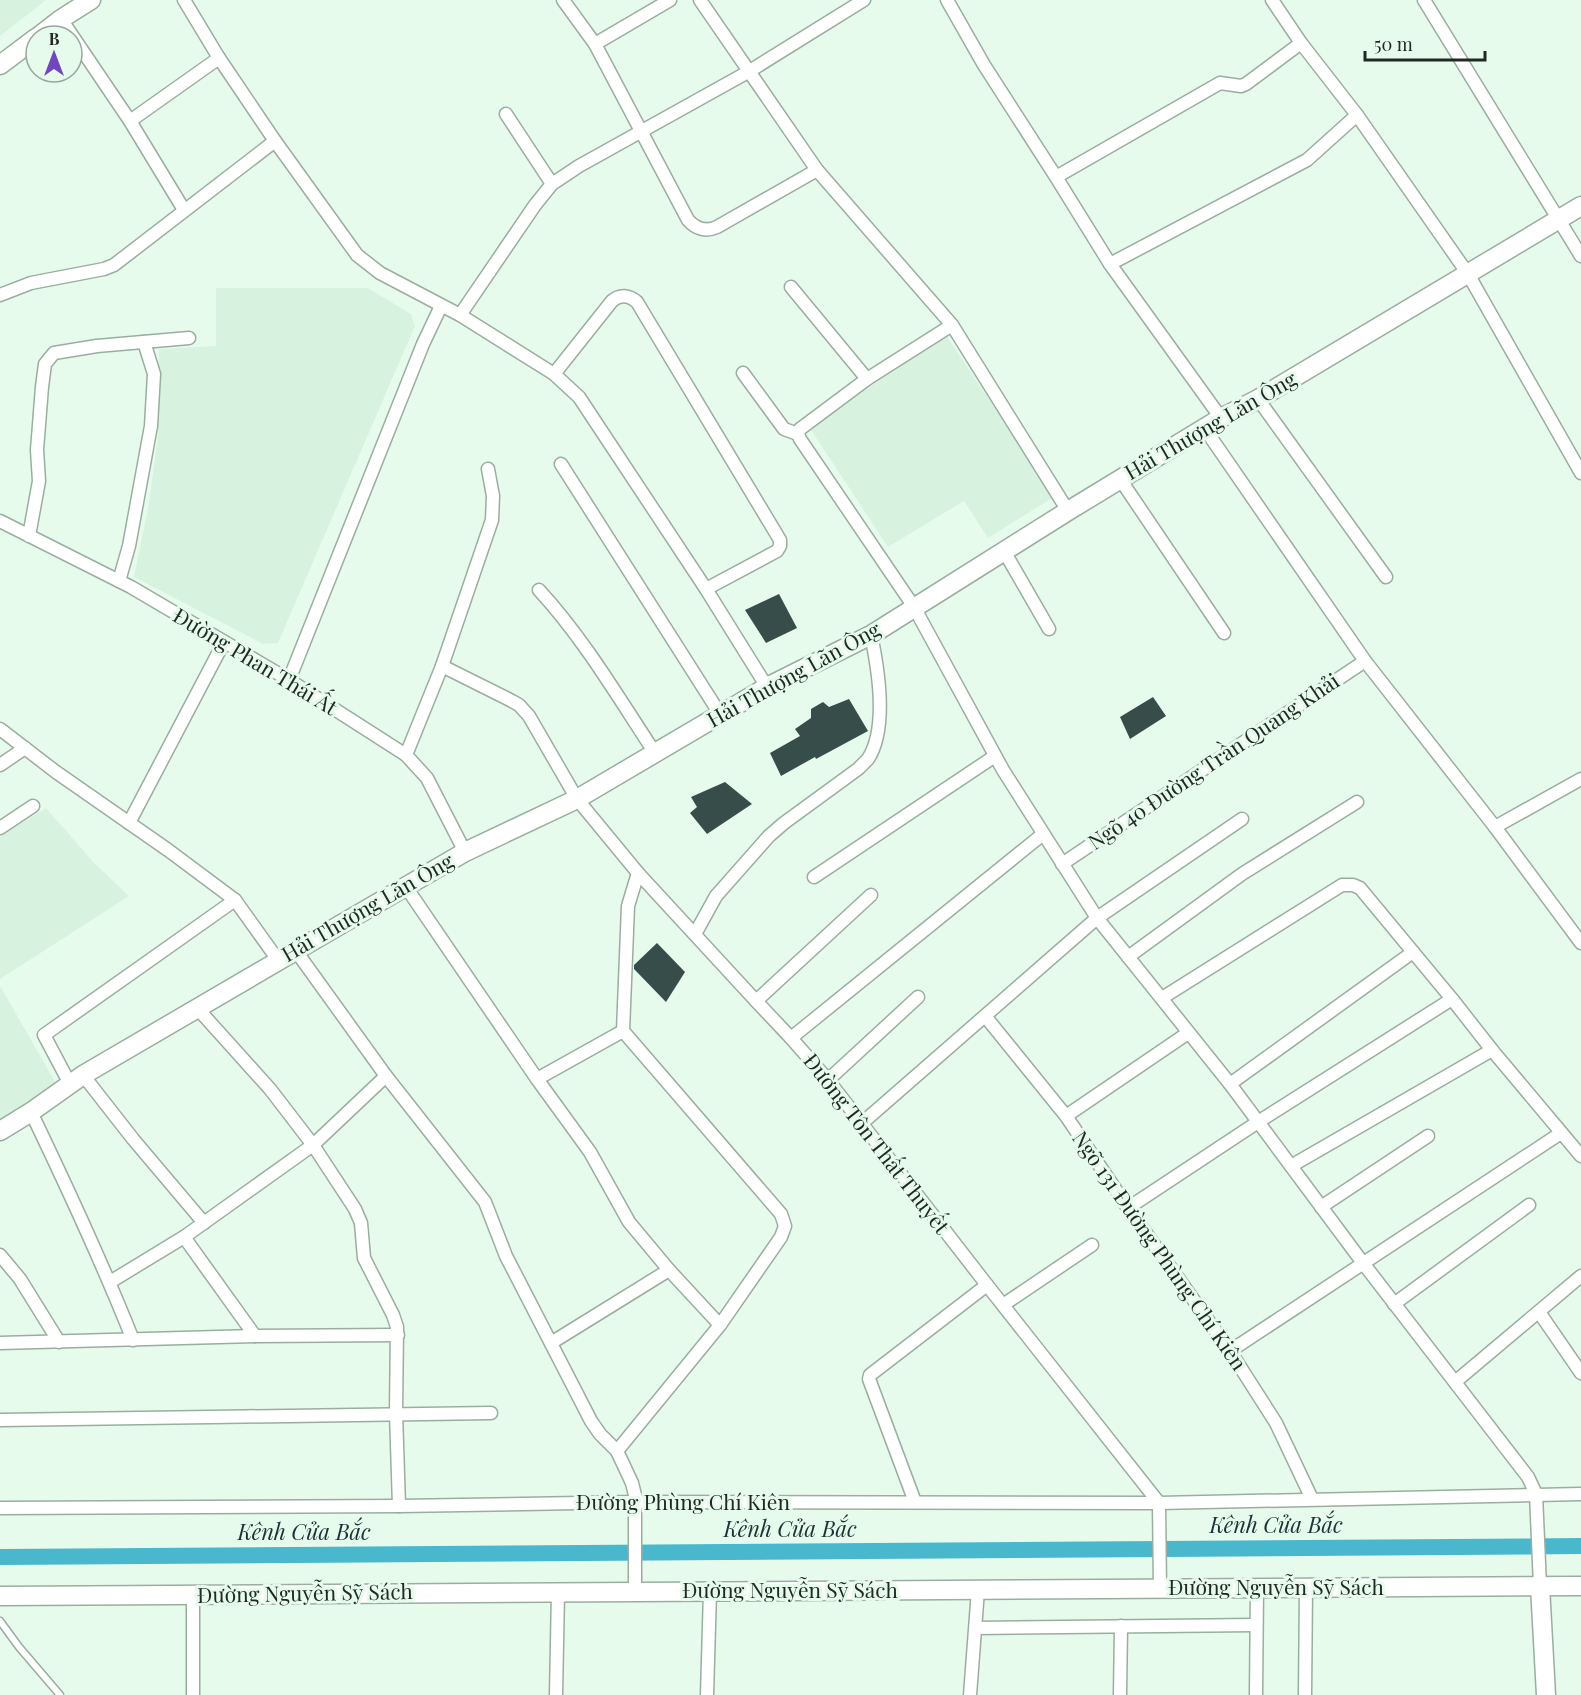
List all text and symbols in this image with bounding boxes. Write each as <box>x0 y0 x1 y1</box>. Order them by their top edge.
north arrow <box>24 24 84 84</box>
scale bar <box>1365 24 1485 62</box>
text: B <box>49 28 60 49</box>
text: 50 m <box>1374 32 1413 56</box>
street label: Hải Thượng Lãn Ông <box>1119 364 1301 485</box>
street label: Đường Phan Thái Ất <box>169 598 345 721</box>
street label: Hải Thượng Lãn Ông <box>701 614 885 733</box>
street label: Ngõ 40 Đường Trần Quang Khải <box>1082 666 1344 855</box>
street label: Hải Thượng Lãn Ông <box>276 846 458 967</box>
street label: Đường Tôn Thất Thuyết <box>798 1047 957 1239</box>
street label: Ngõ 131 Đường Phùng Chí Kiên <box>1067 1125 1254 1375</box>
street label: Đường Phùng Chí Kiên <box>576 1487 790 1515</box>
water label: Kênh Cửa Bắc <box>1208 1509 1343 1539</box>
water label: Kênh Cửa Bắc <box>722 1513 857 1543</box>
water label: Kênh Cửa Bắc <box>236 1516 371 1546</box>
street label: Đường Nguyễn Sỹ Sách <box>1168 1572 1385 1600</box>
street label: Đường Nguyễn Sỹ Sách <box>682 1575 899 1603</box>
street label: Đường Nguyễn Sỹ Sách <box>197 1576 414 1608</box>

